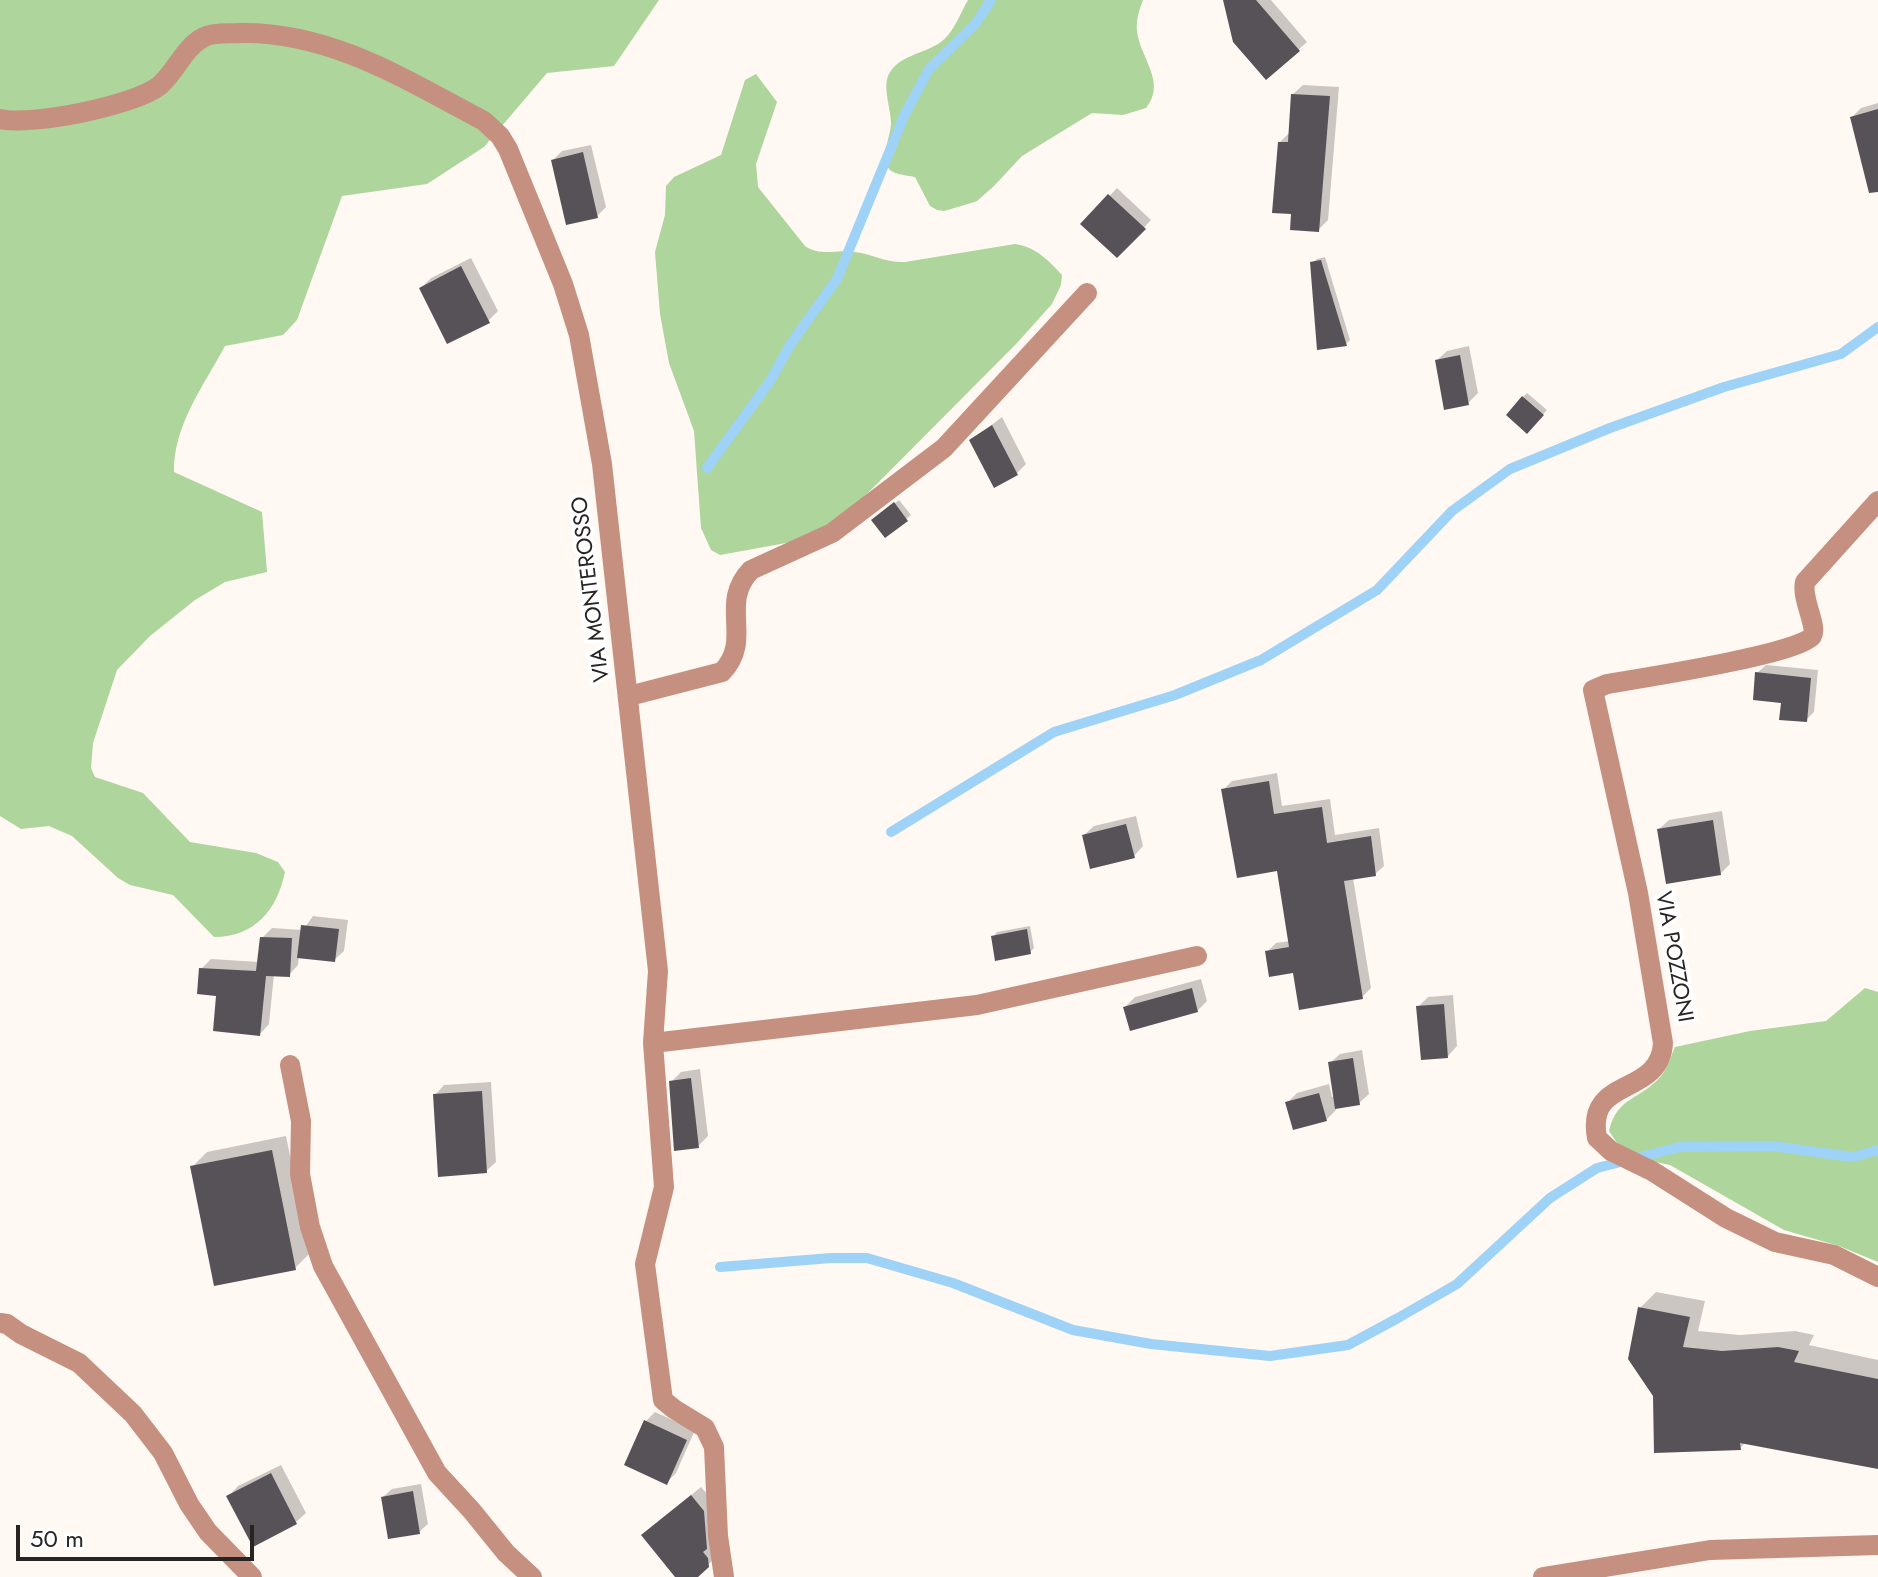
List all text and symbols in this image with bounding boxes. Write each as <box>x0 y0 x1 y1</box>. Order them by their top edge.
street label: VIA MONTEROSSO <box>568 495 616 683</box>
street label: VIA POZZONI <box>1648 889 1698 1025</box>
scale bar <box>20 1509 258 1559</box>
text: 50 m <box>30 1521 84 1556</box>

